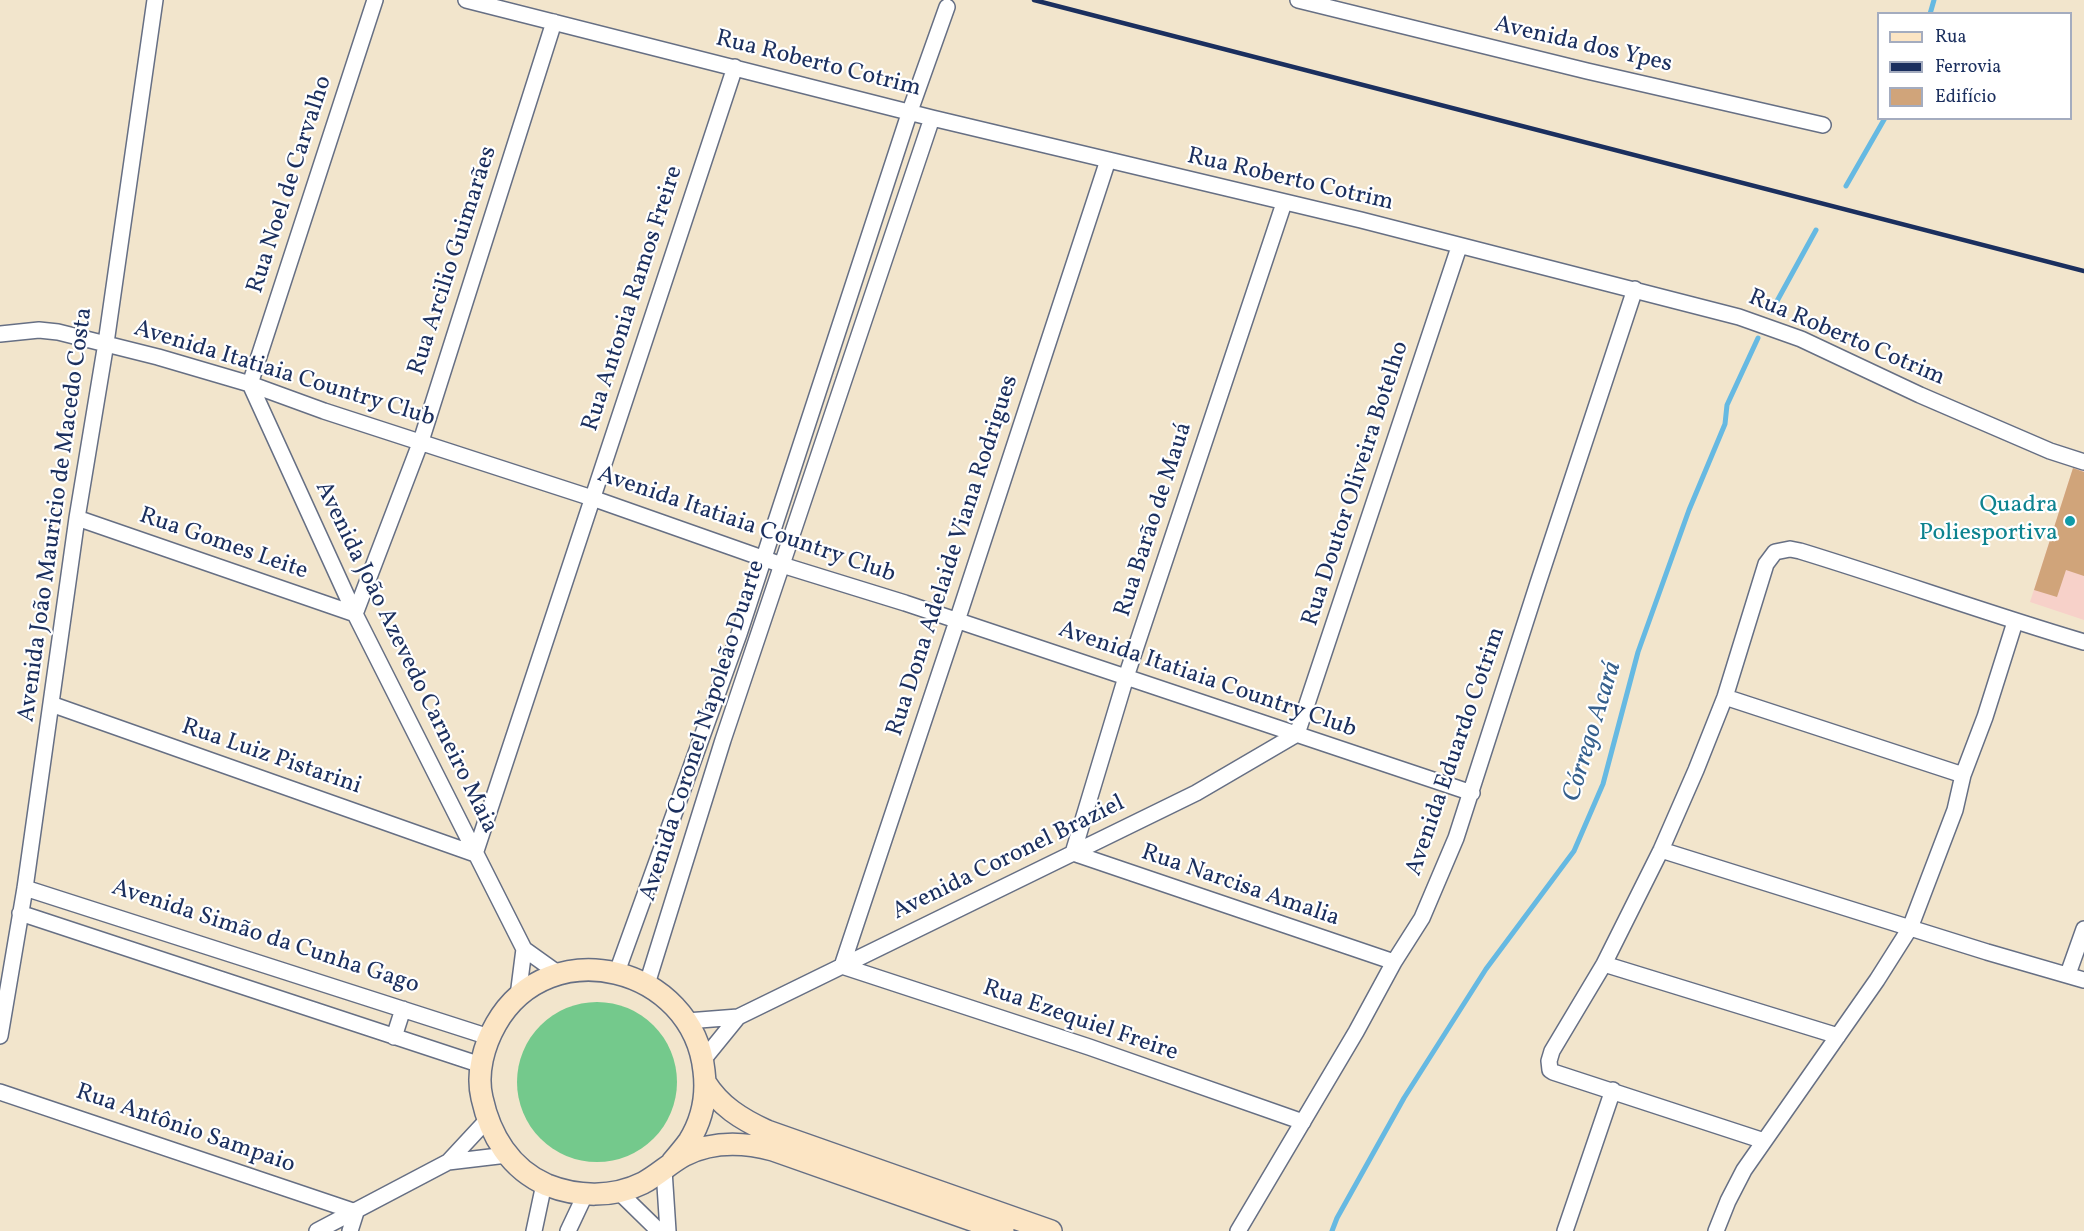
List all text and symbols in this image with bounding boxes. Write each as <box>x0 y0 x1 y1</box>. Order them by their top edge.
street label: Avenida dos Ypes <box>1491 12 1675 80</box>
legend <box>1877 12 2072 120</box>
text: Rua <box>1935 25 1966 50</box>
street label: Rua Roberto Cotrim <box>712 26 924 104</box>
text: Ferrovia <box>1935 55 2001 80</box>
street label: Rua Noel de Carvalho <box>242 73 340 297</box>
text: Edifício <box>1935 85 1996 110</box>
street label: Rua Arcilio Guimarães <box>403 143 505 379</box>
street label: Rua Roberto Cotrim <box>1184 143 1396 219</box>
street label: Rua Antonia Ramos Freire <box>577 163 691 435</box>
street label: Rua Roberto Cotrim <box>1743 285 1949 393</box>
street label: Avenida João Mauricio de Macedo Costa <box>14 306 100 724</box>
street label: Avenida Itatiaia Country Club <box>130 315 438 435</box>
street label: Rua Doutor Oliveira Botelho <box>1297 338 1417 630</box>
street label: Rua Dona Adelaide Viana Rodrigues <box>882 372 1026 740</box>
street label: Rua Barão de Mauá <box>1110 419 1200 621</box>
street label: Avenida Itatiaia Country Club <box>593 461 899 591</box>
street label: Avenida João Azevedo Carneiro Maia <box>307 477 503 839</box>
place label: Quadra Poliesportiva <box>1919 493 2058 549</box>
street label: Rua Gomes Leite <box>135 503 311 587</box>
marker: Quadra Poliesportiva <box>2063 514 2077 528</box>
street label: Avenida Coronel Napoleão Duarte <box>635 557 773 905</box>
street label: Avenida Itatiaia Country Club <box>1054 616 1360 746</box>
street label: Avenida Eduardo Cotrim <box>1401 624 1513 880</box>
water label: Córrego Acará <box>1558 658 1630 806</box>
street label: Rua Luiz Pistarini <box>177 714 365 802</box>
street label: Avenida Coronel Braziel <box>888 790 1130 928</box>
street label: Rua Narcisa Amalia <box>1137 840 1343 934</box>
street label: Avenida Simão da Cunha Gago <box>108 875 422 1001</box>
street label: Rua Ezequiel Freire <box>979 975 1181 1069</box>
street label: Rua Antônio Sampaio <box>72 1079 298 1181</box>

